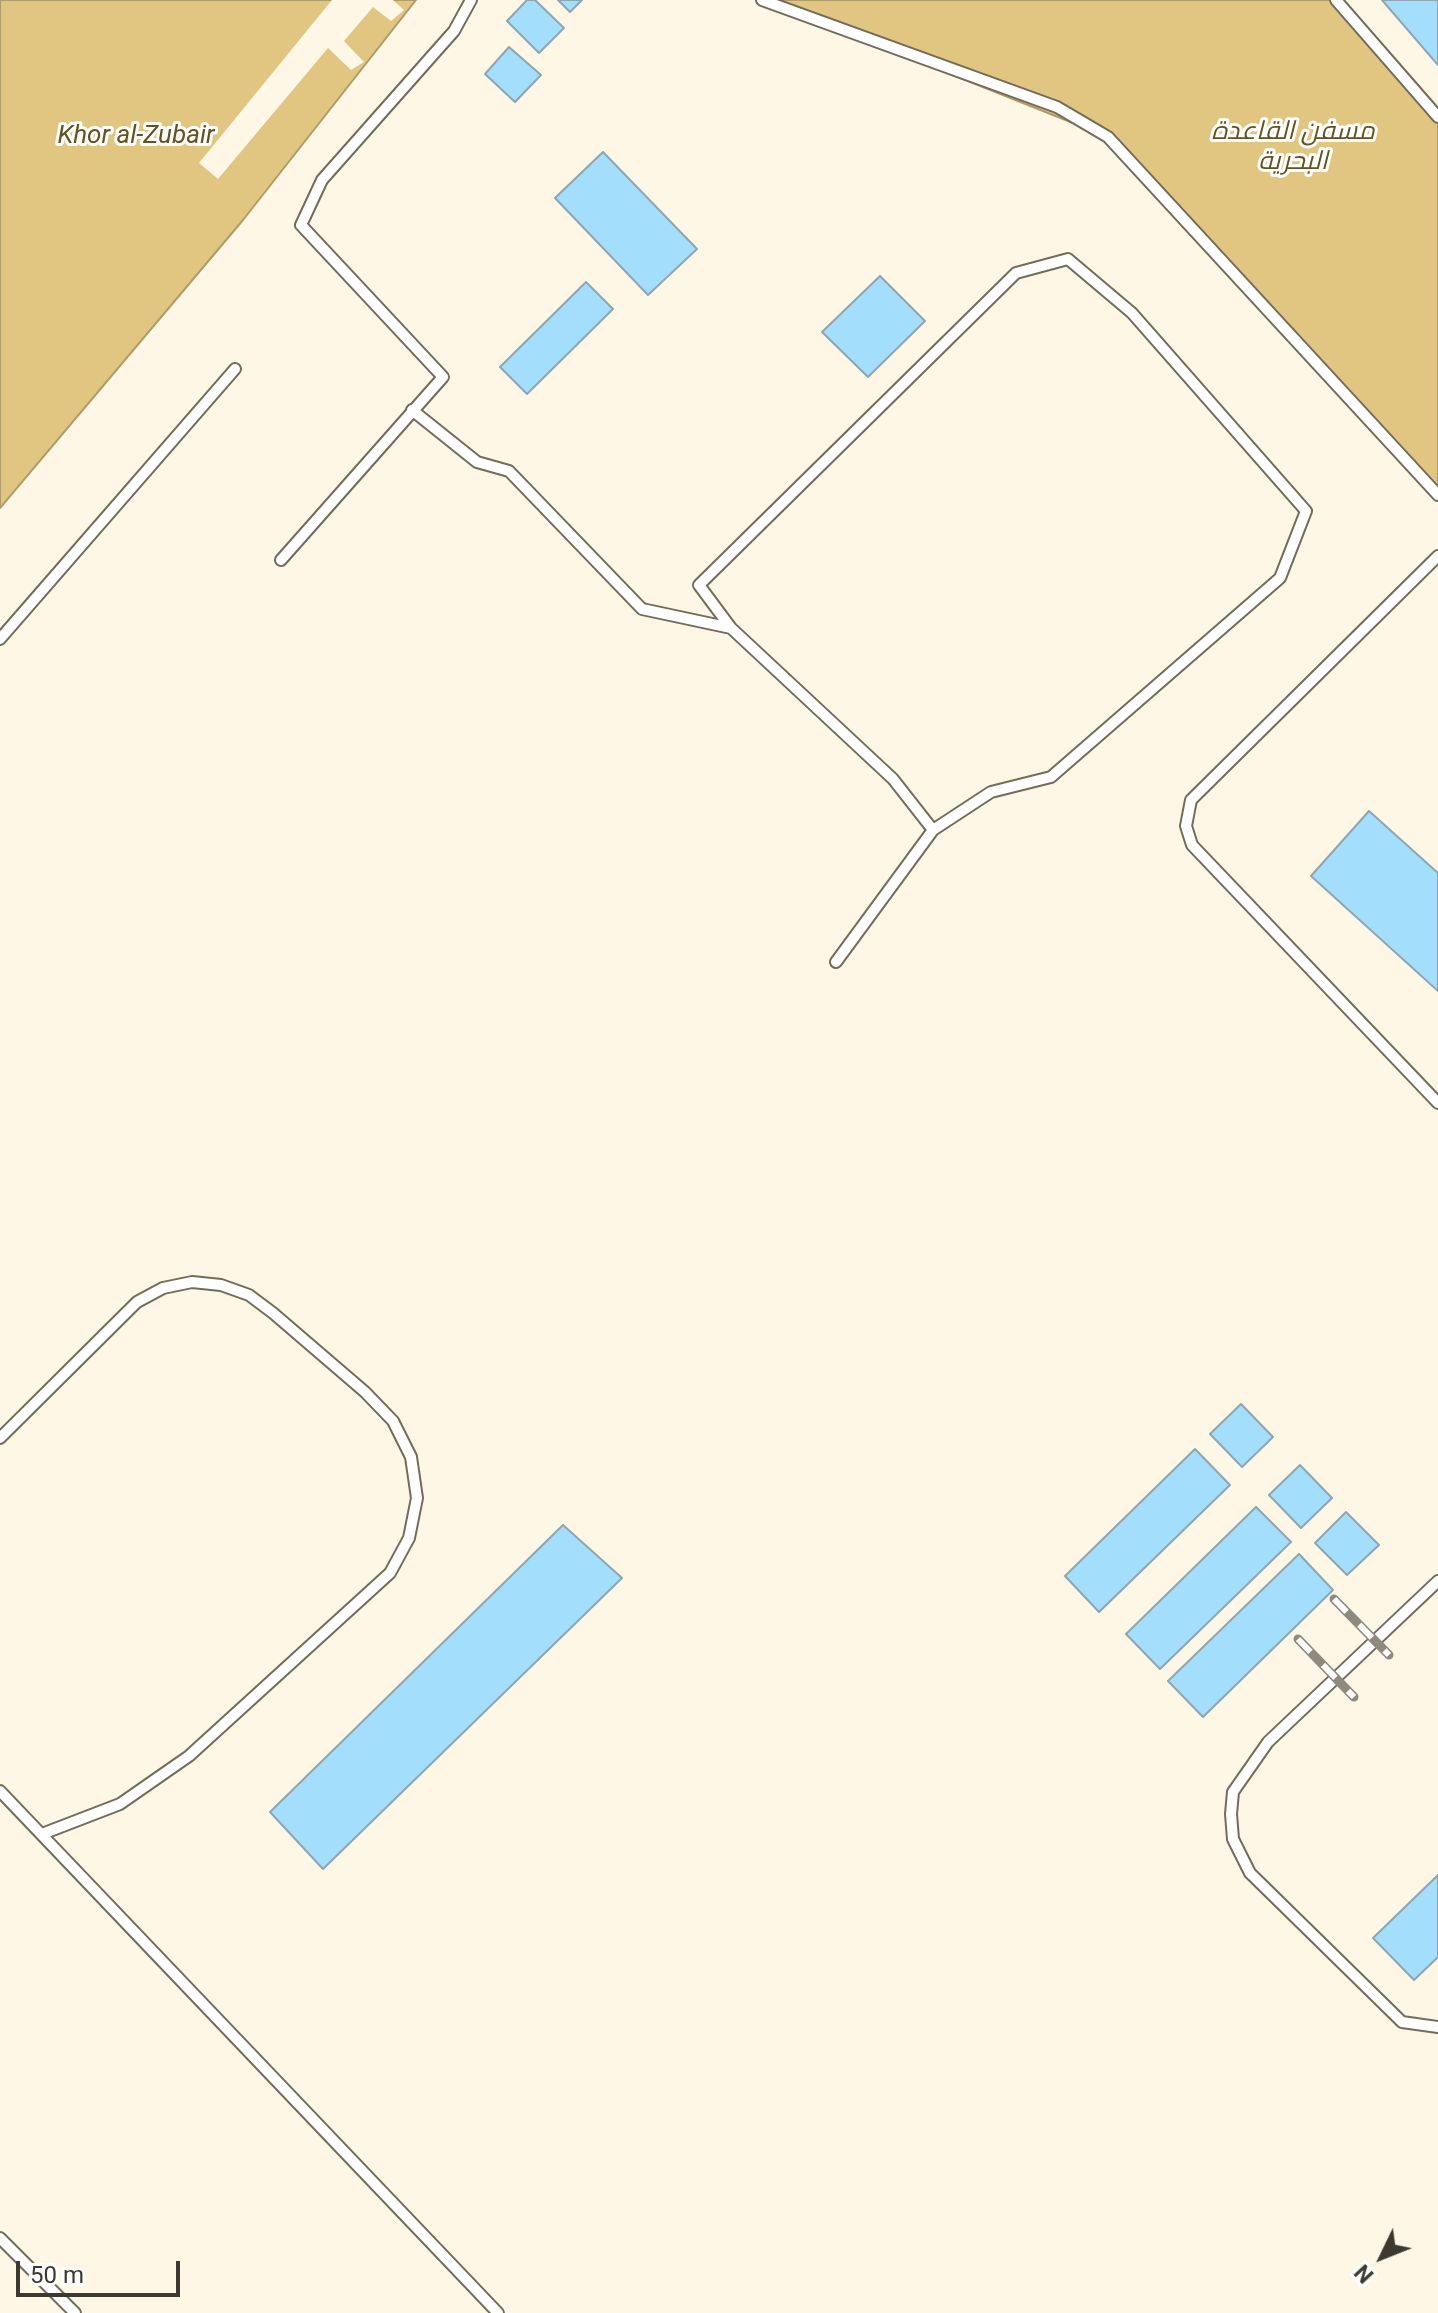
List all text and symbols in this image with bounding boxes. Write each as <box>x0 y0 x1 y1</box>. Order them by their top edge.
water label: مسفن القاعدة البحرية <box>1211 116 1375 178</box>
water label: Khor al-Zubair <box>57 120 215 152</box>
north arrow <box>1342 2217 1422 2297</box>
scale bar <box>20 2245 184 2295</box>
text: N <box>1350 2260 1379 2288</box>
text: 50 m <box>30 2261 84 2289</box>

